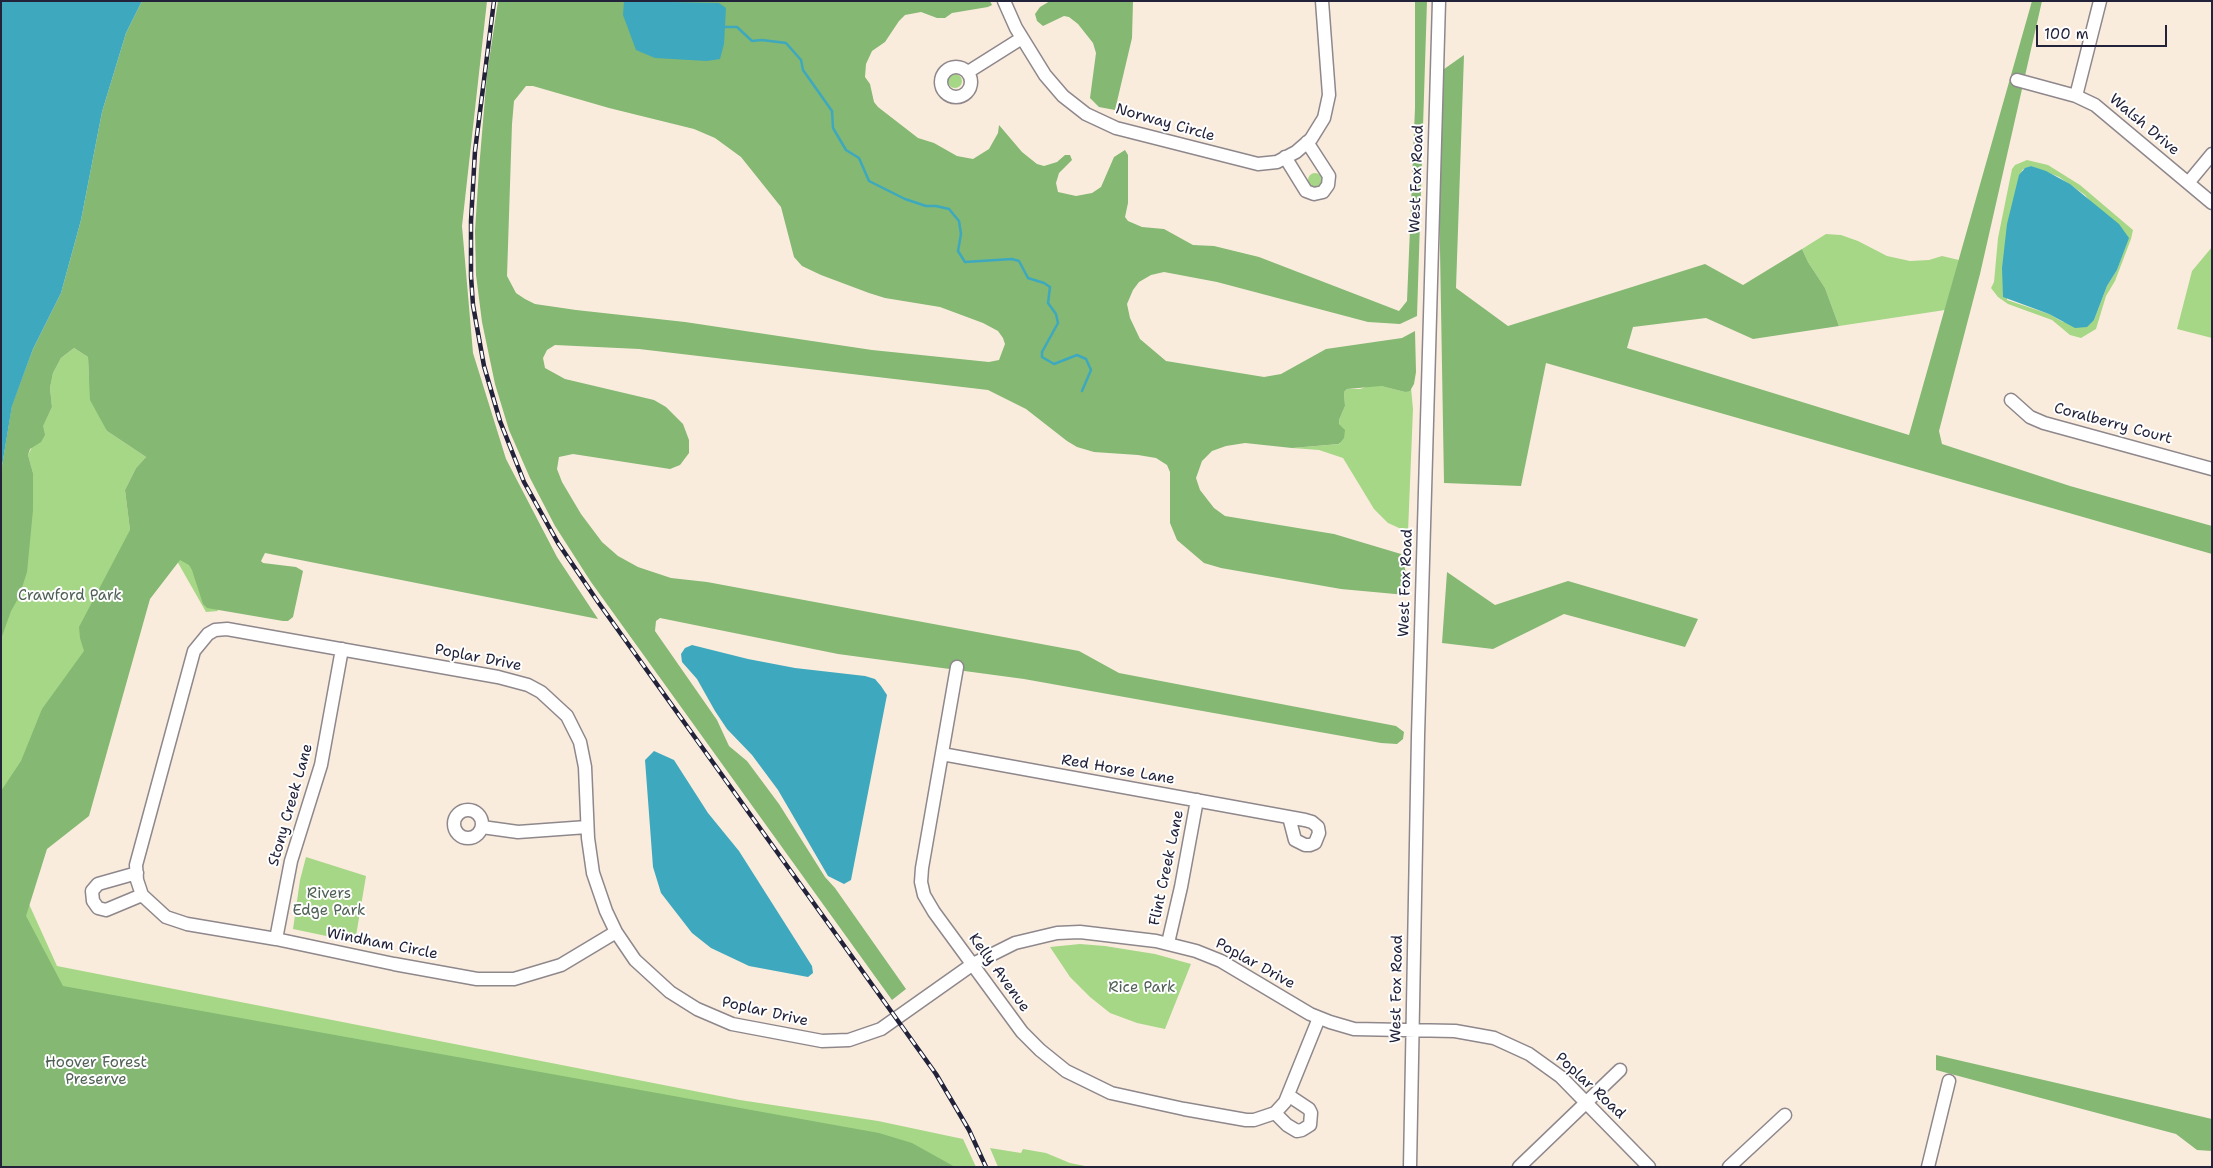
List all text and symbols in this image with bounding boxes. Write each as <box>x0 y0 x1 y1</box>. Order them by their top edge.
scale bar <box>2038 15 2169 47</box>
text: 100 m <box>2044 24 2089 44</box>
street label: Walsh Drive <box>2105 90 2183 160</box>
street label: Norway Circle <box>1113 100 1217 146</box>
street label: West Fox Road <box>1406 125 1428 233</box>
street label: Coralberry Court <box>2052 400 2174 448</box>
street label: West Fox Road <box>1395 529 1417 637</box>
park label: Crawford Park <box>18 587 122 605</box>
street label: Poplar Drive <box>433 641 523 675</box>
street label: Stony Creek Lane <box>265 742 317 868</box>
street label: Red Horse Lane <box>1060 751 1176 789</box>
street label: Flint Creek Lane <box>1146 809 1188 927</box>
park label: Rivers Edge Park <box>292 885 366 920</box>
street label: Windham Circle <box>325 924 439 964</box>
street label: Kelly Avenue <box>964 930 1034 1016</box>
street label: Poplar Drive <box>1212 935 1298 993</box>
street label: West Fox Road <box>1387 935 1407 1043</box>
park label: Rice Park <box>1108 979 1176 997</box>
street label: Poplar Drive <box>720 993 810 1031</box>
street label: Poplar Road <box>1551 1049 1629 1123</box>
park label: Hoover Forest Preserve <box>45 1054 147 1089</box>

